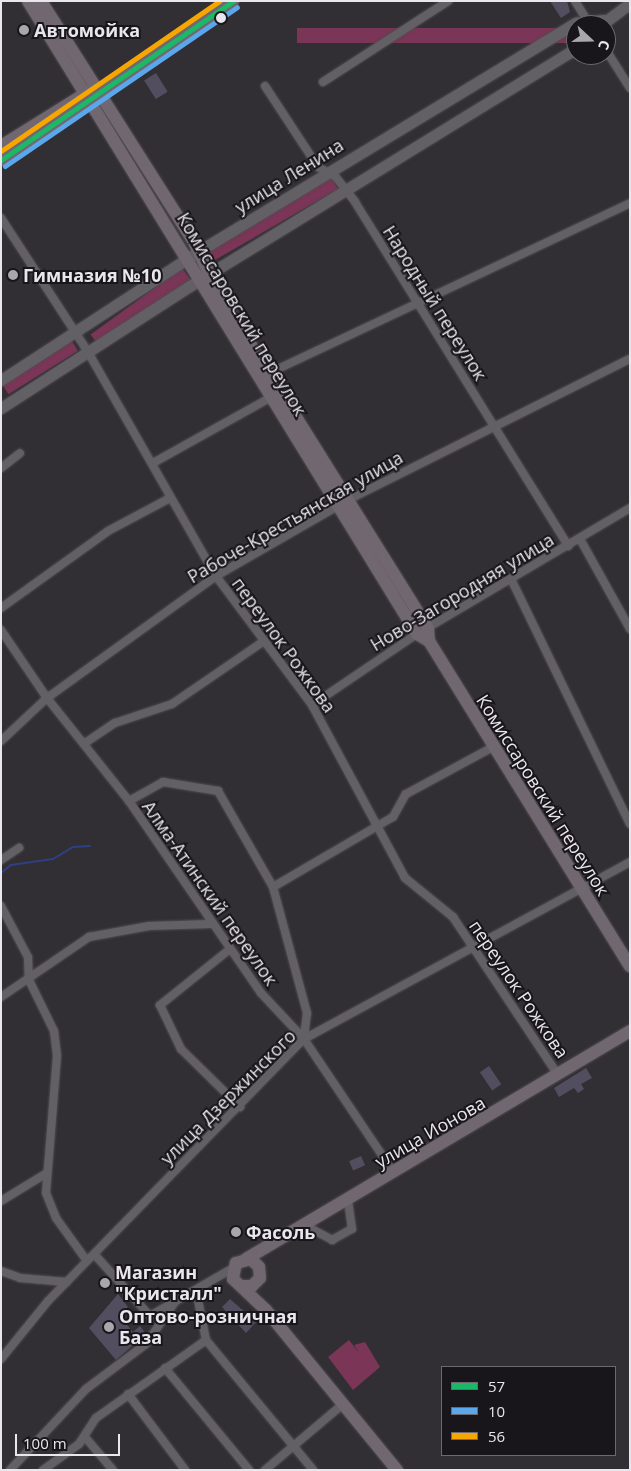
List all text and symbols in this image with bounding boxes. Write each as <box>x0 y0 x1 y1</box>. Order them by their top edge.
unlabelled marker <box>216 13 226 23</box>
north arrow <box>566 15 616 65</box>
place label: Автомойка <box>34 19 140 41</box>
marker: Автомойка <box>18 24 30 36</box>
text: С <box>594 38 615 53</box>
street label: улица Ленина <box>231 134 347 218</box>
street label: Комиссаровский переулок <box>173 208 311 420</box>
street label: Народный переулок <box>379 222 491 384</box>
place label: Гимназия №10 <box>23 264 161 286</box>
marker: Гимназия №10 <box>7 269 19 281</box>
street label: Рабоче-Крестьянская улица <box>184 446 406 588</box>
street label: Ново-Загородняя улица <box>366 529 558 655</box>
street label: переулок Рожкова <box>228 573 340 717</box>
street label: Комиссаровский переулок <box>472 690 614 900</box>
street label: Алма-Атинский переулок <box>138 796 282 990</box>
street label: переулок Рожкова <box>465 916 573 1062</box>
street label: улица Дзержинского <box>156 1025 300 1169</box>
street label: улица Ионова <box>371 1092 489 1172</box>
place label: Фасоль <box>246 1221 315 1243</box>
marker: Фасоль <box>230 1226 242 1238</box>
place label: Магазин "Кристалл" <box>115 1262 222 1304</box>
marker: Магазин "Кристалл" <box>99 1277 111 1289</box>
place label: Оптово-розничная База <box>119 1306 297 1348</box>
marker: Оптово-розничная База <box>103 1321 115 1333</box>
legend <box>441 1366 616 1456</box>
text: 57 <box>488 1376 505 1396</box>
text: 10 <box>488 1401 505 1421</box>
scale bar <box>18 1424 122 1456</box>
text: 56 <box>488 1426 505 1446</box>
text: 100 m <box>23 1433 67 1453</box>

